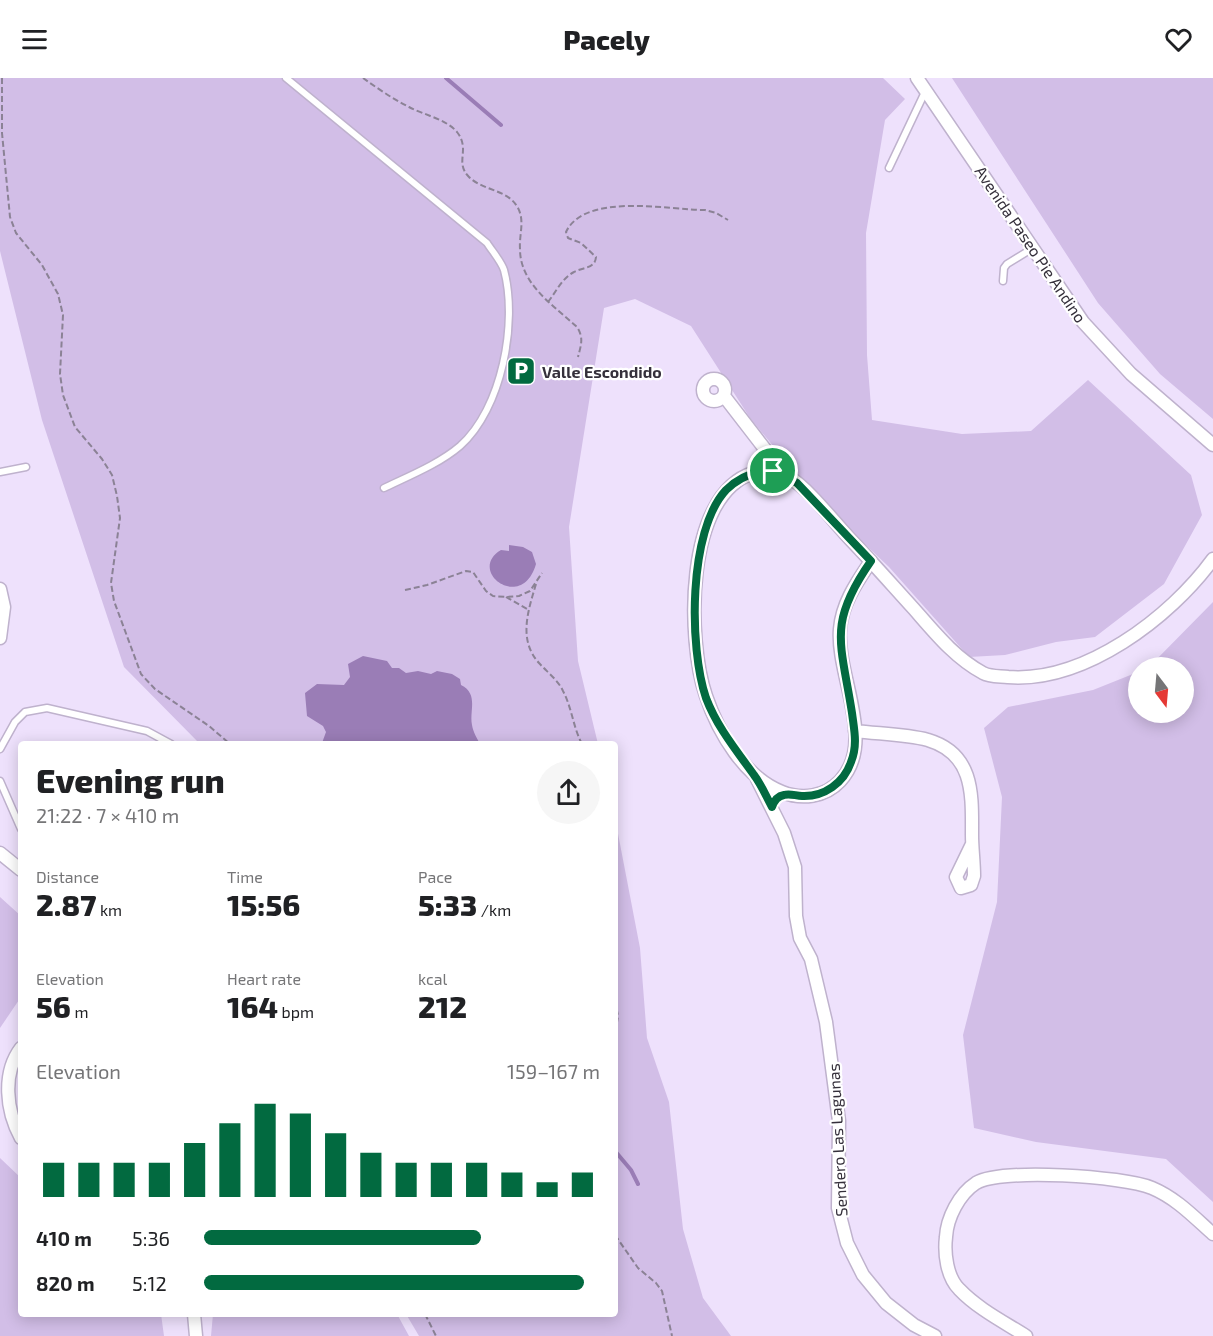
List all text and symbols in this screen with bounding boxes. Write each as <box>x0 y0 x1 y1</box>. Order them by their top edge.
icon: menu <box>18 23 51 56</box>
text: Pacely <box>563 23 650 55</box>
icon: heart <box>1162 23 1195 56</box>
street label: Avenida Paseo Pie Andino <box>971 162 1091 326</box>
parking icon: Valle Escondido <box>505 355 537 387</box>
place label: Valle Escondido <box>542 362 662 381</box>
pin <box>747 445 798 496</box>
icon: arrive <box>756 454 789 487</box>
north arrow <box>1128 657 1194 723</box>
map controls <box>1128 657 1194 723</box>
text: Evening run <box>36 760 225 800</box>
button: share <box>537 761 600 824</box>
text: 21:22 · 7 × 410 m <box>36 803 179 827</box>
text: Distance <box>36 867 99 886</box>
text: Time <box>227 867 263 886</box>
text: Pace <box>418 867 452 886</box>
text: 2.87 <box>36 886 96 922</box>
text: 15:56 <box>227 886 300 922</box>
text: 5:33 <box>418 886 477 922</box>
text: km <box>96 900 122 919</box>
text: /km <box>477 900 511 919</box>
text: Elevation <box>36 969 104 988</box>
text: Heart rate <box>227 969 301 988</box>
text: kcal <box>418 969 447 988</box>
text: 56 <box>36 988 71 1024</box>
text: 164 <box>227 988 278 1024</box>
text: 212 <box>418 988 467 1024</box>
text: m <box>71 1002 88 1021</box>
text: bpm <box>278 1002 314 1021</box>
text: Elevation <box>36 1059 121 1083</box>
text: 159–167 m <box>507 1059 600 1083</box>
street label: Sendero Las Lagunas <box>823 1063 851 1217</box>
text: 410 m <box>36 1226 92 1250</box>
text: 5:36 <box>132 1226 170 1250</box>
text: 820 m <box>36 1271 95 1295</box>
text: 5:12 <box>132 1271 167 1295</box>

